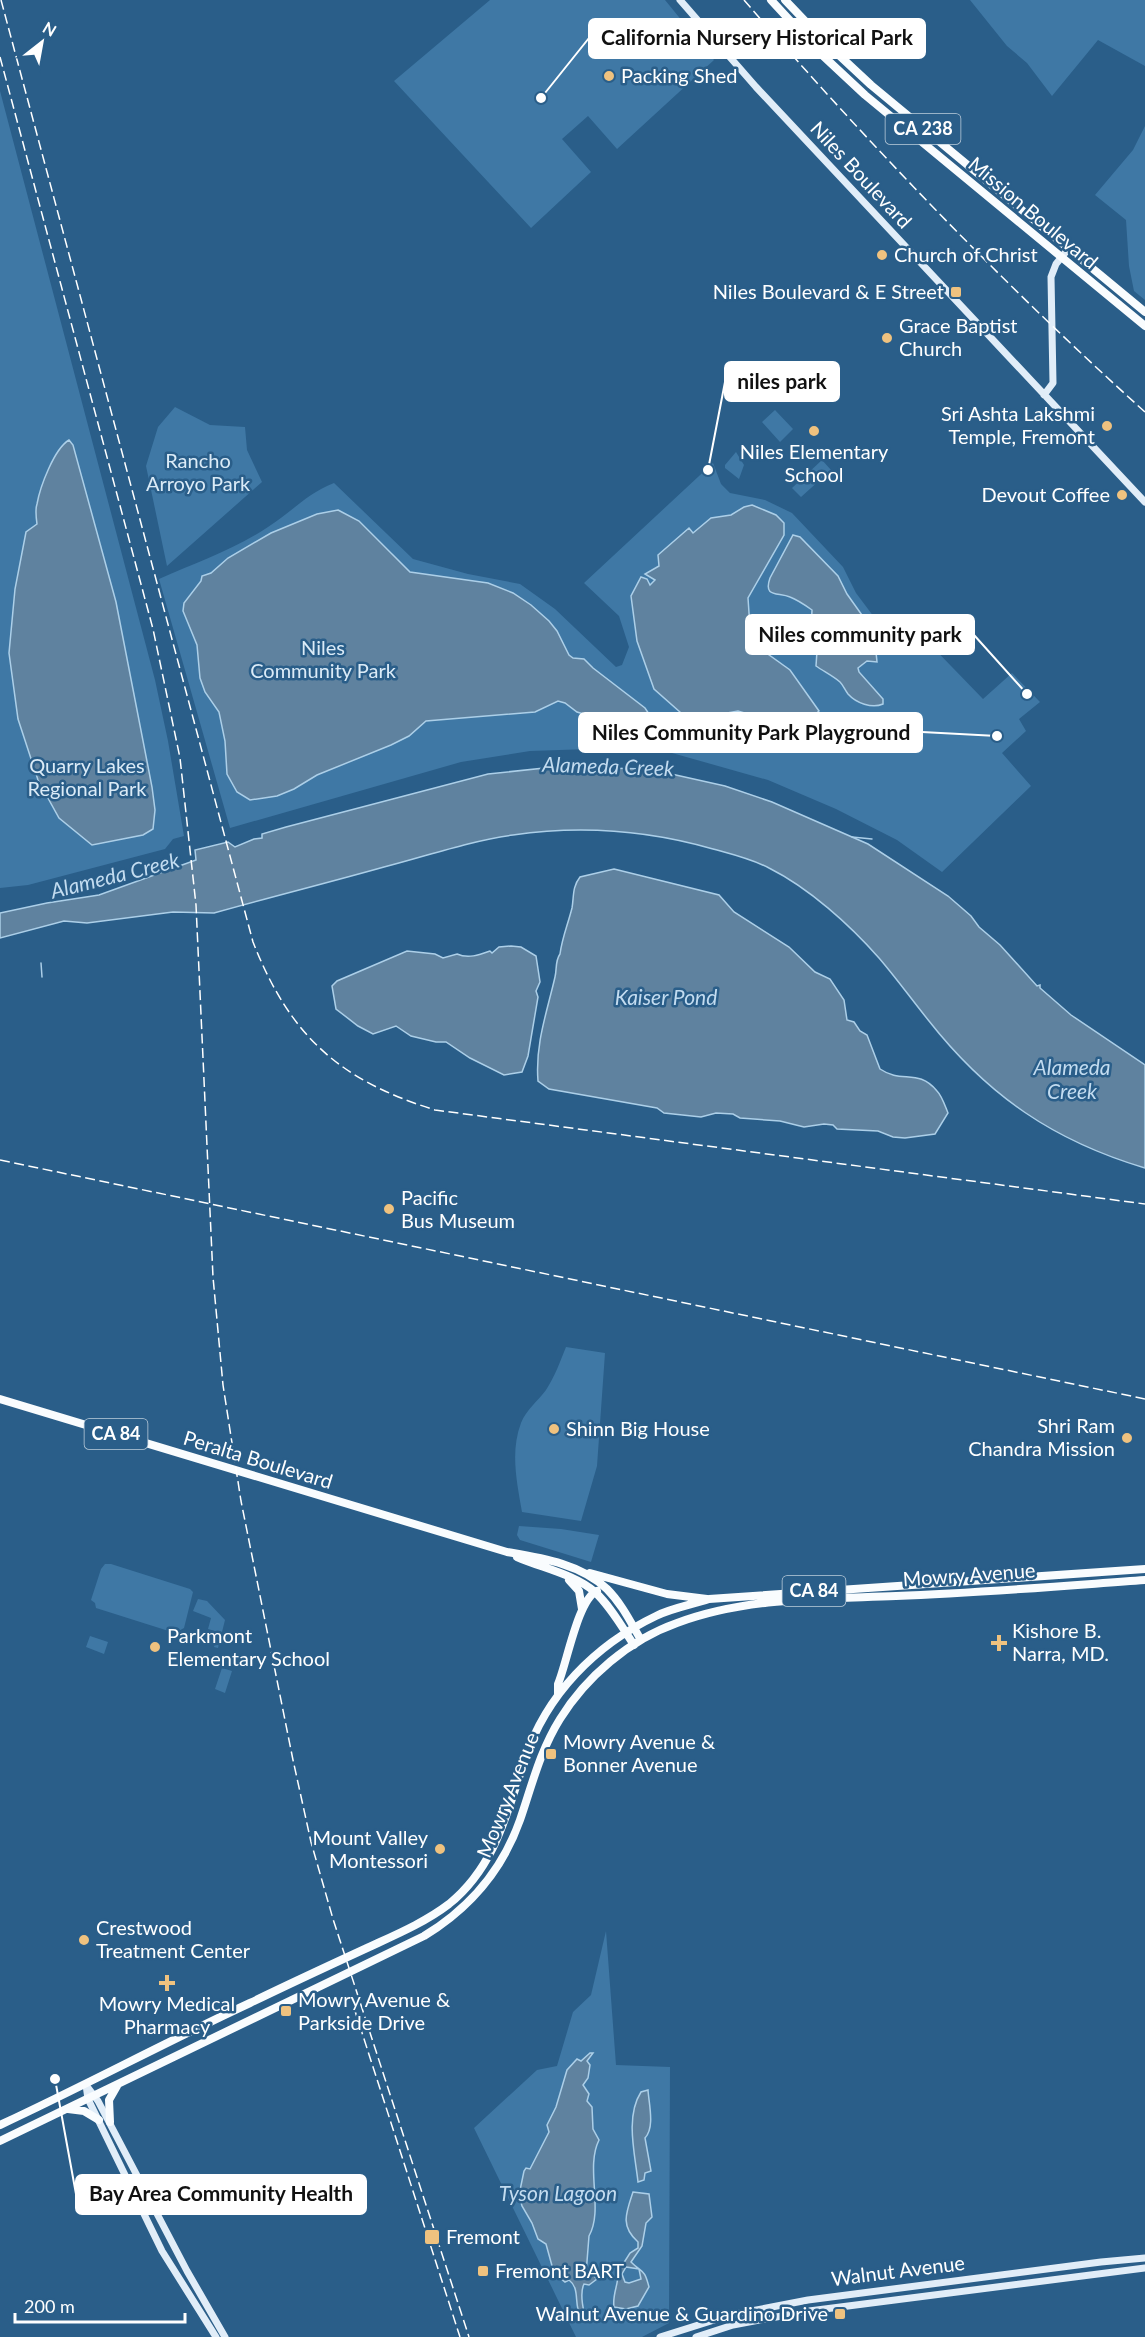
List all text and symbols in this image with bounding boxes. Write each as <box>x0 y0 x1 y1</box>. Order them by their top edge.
north arrow <box>12 12 72 72</box>
text: N <box>40 17 60 40</box>
callout: California Nursery Historical Park <box>589 19 925 58</box>
text: California Nursery Historical Park <box>601 24 914 49</box>
place label: Packing Shed <box>621 63 737 87</box>
marker: Packing Shed <box>602 69 616 83</box>
road number: CA 238 <box>886 114 960 144</box>
street label: Niles Boulevard <box>806 116 917 233</box>
street label: Mission Boulevard <box>964 151 1103 273</box>
place label: Church of Christ <box>894 242 1038 266</box>
marker: Church of Christ <box>875 248 889 262</box>
place label: Niles Boulevard & E Street <box>713 279 944 303</box>
marker: Niles Boulevard & E Street <box>949 285 963 299</box>
place label: Grace Baptist Church <box>899 313 1018 360</box>
marker: Grace Baptist Church <box>880 331 894 345</box>
callout: niles park <box>725 362 839 401</box>
text: niles park <box>737 368 828 393</box>
place label: Sri Ashta Lakshmi Temple, Fremont <box>941 401 1095 448</box>
marker: Sri Ashta Lakshmi Temple, Fremont <box>1100 419 1114 433</box>
marker: Niles Elementary School <box>807 424 821 438</box>
place label: Niles Elementary School <box>740 439 889 486</box>
park label: Rancho Arroyo Park <box>146 448 251 495</box>
place label: Devout Coffee <box>981 482 1110 506</box>
marker: Devout Coffee <box>1115 488 1129 502</box>
callout: Niles community park <box>746 615 974 654</box>
text: Niles community park <box>758 621 962 646</box>
park label: Niles Community Park <box>250 635 397 682</box>
callout: Niles Community Park Playground <box>579 713 922 752</box>
text: Niles Community Park Playground <box>592 719 910 744</box>
water label: Alameda Creek <box>541 751 675 780</box>
park label: Quarry Lakes Regional Park <box>28 753 147 800</box>
water label: Alameda Creek <box>47 846 183 903</box>
water label: Kaiser Pond <box>615 984 717 1009</box>
water label: Alameda Creek <box>1032 1054 1111 1103</box>
place label: Pacific Bus Museum <box>401 1185 515 1232</box>
marker: Pacific Bus Museum <box>382 1202 396 1216</box>
place label: Shri Ram Chandra Mission <box>968 1413 1115 1460</box>
place label: Shinn Big House <box>566 1416 710 1440</box>
road number: CA 84 <box>84 1419 148 1449</box>
marker: Shinn Big House <box>547 1422 561 1436</box>
street label: Peralta Boulevard <box>181 1425 336 1493</box>
marker: Shri Ram Chandra Mission <box>1120 1431 1134 1445</box>
street label: Mowry Avenue <box>902 1557 1036 1591</box>
road number: CA 84 <box>782 1576 846 1606</box>
place label: Kishore B. Narra, MD. <box>1012 1618 1109 1665</box>
place label: Parkmont Elementary School <box>167 1623 330 1670</box>
marker: Kishore B. Narra, MD. <box>990 1634 1008 1652</box>
marker: Parkmont Elementary School <box>148 1640 162 1654</box>
street label: Mowry Avenue <box>471 1729 543 1861</box>
place label: Mowry Avenue & Bonner Avenue <box>563 1729 716 1776</box>
marker: Mowry Avenue & Bonner Avenue <box>544 1747 558 1761</box>
place label: Mount Valley Montessori <box>313 1825 429 1872</box>
marker: Mount Valley Montessori <box>433 1842 447 1856</box>
place label: Crestwood Treatment Center <box>96 1915 251 1962</box>
marker: Crestwood Treatment Center <box>77 1933 91 1947</box>
marker: Mowry Medical Pharmacy <box>160 1976 174 1990</box>
place label: Mowry Avenue & Parkside Drive <box>298 1987 451 2034</box>
place label: Mowry Medical Pharmacy <box>99 1991 235 2038</box>
marker: Mowry Avenue & Parkside Drive <box>279 2004 293 2018</box>
callout: Bay Area Community Health <box>76 2175 366 2214</box>
text: Bay Area Community Health <box>89 2180 353 2205</box>
water label: Tyson Lagoon <box>499 2180 617 2205</box>
place label: Fremont <box>446 2224 520 2248</box>
marker: Fremont <box>423 2228 441 2246</box>
street label: Walnut Avenue <box>830 2250 966 2290</box>
place label: Fremont BART <box>495 2258 624 2282</box>
marker: Fremont BART <box>476 2264 490 2278</box>
scale bar <box>15 2286 184 2324</box>
text: 200 m <box>24 2295 75 2317</box>
place label: Walnut Avenue & Guardino Drive <box>535 2301 828 2325</box>
marker: Walnut Avenue & Guardino Drive <box>833 2307 847 2321</box>

